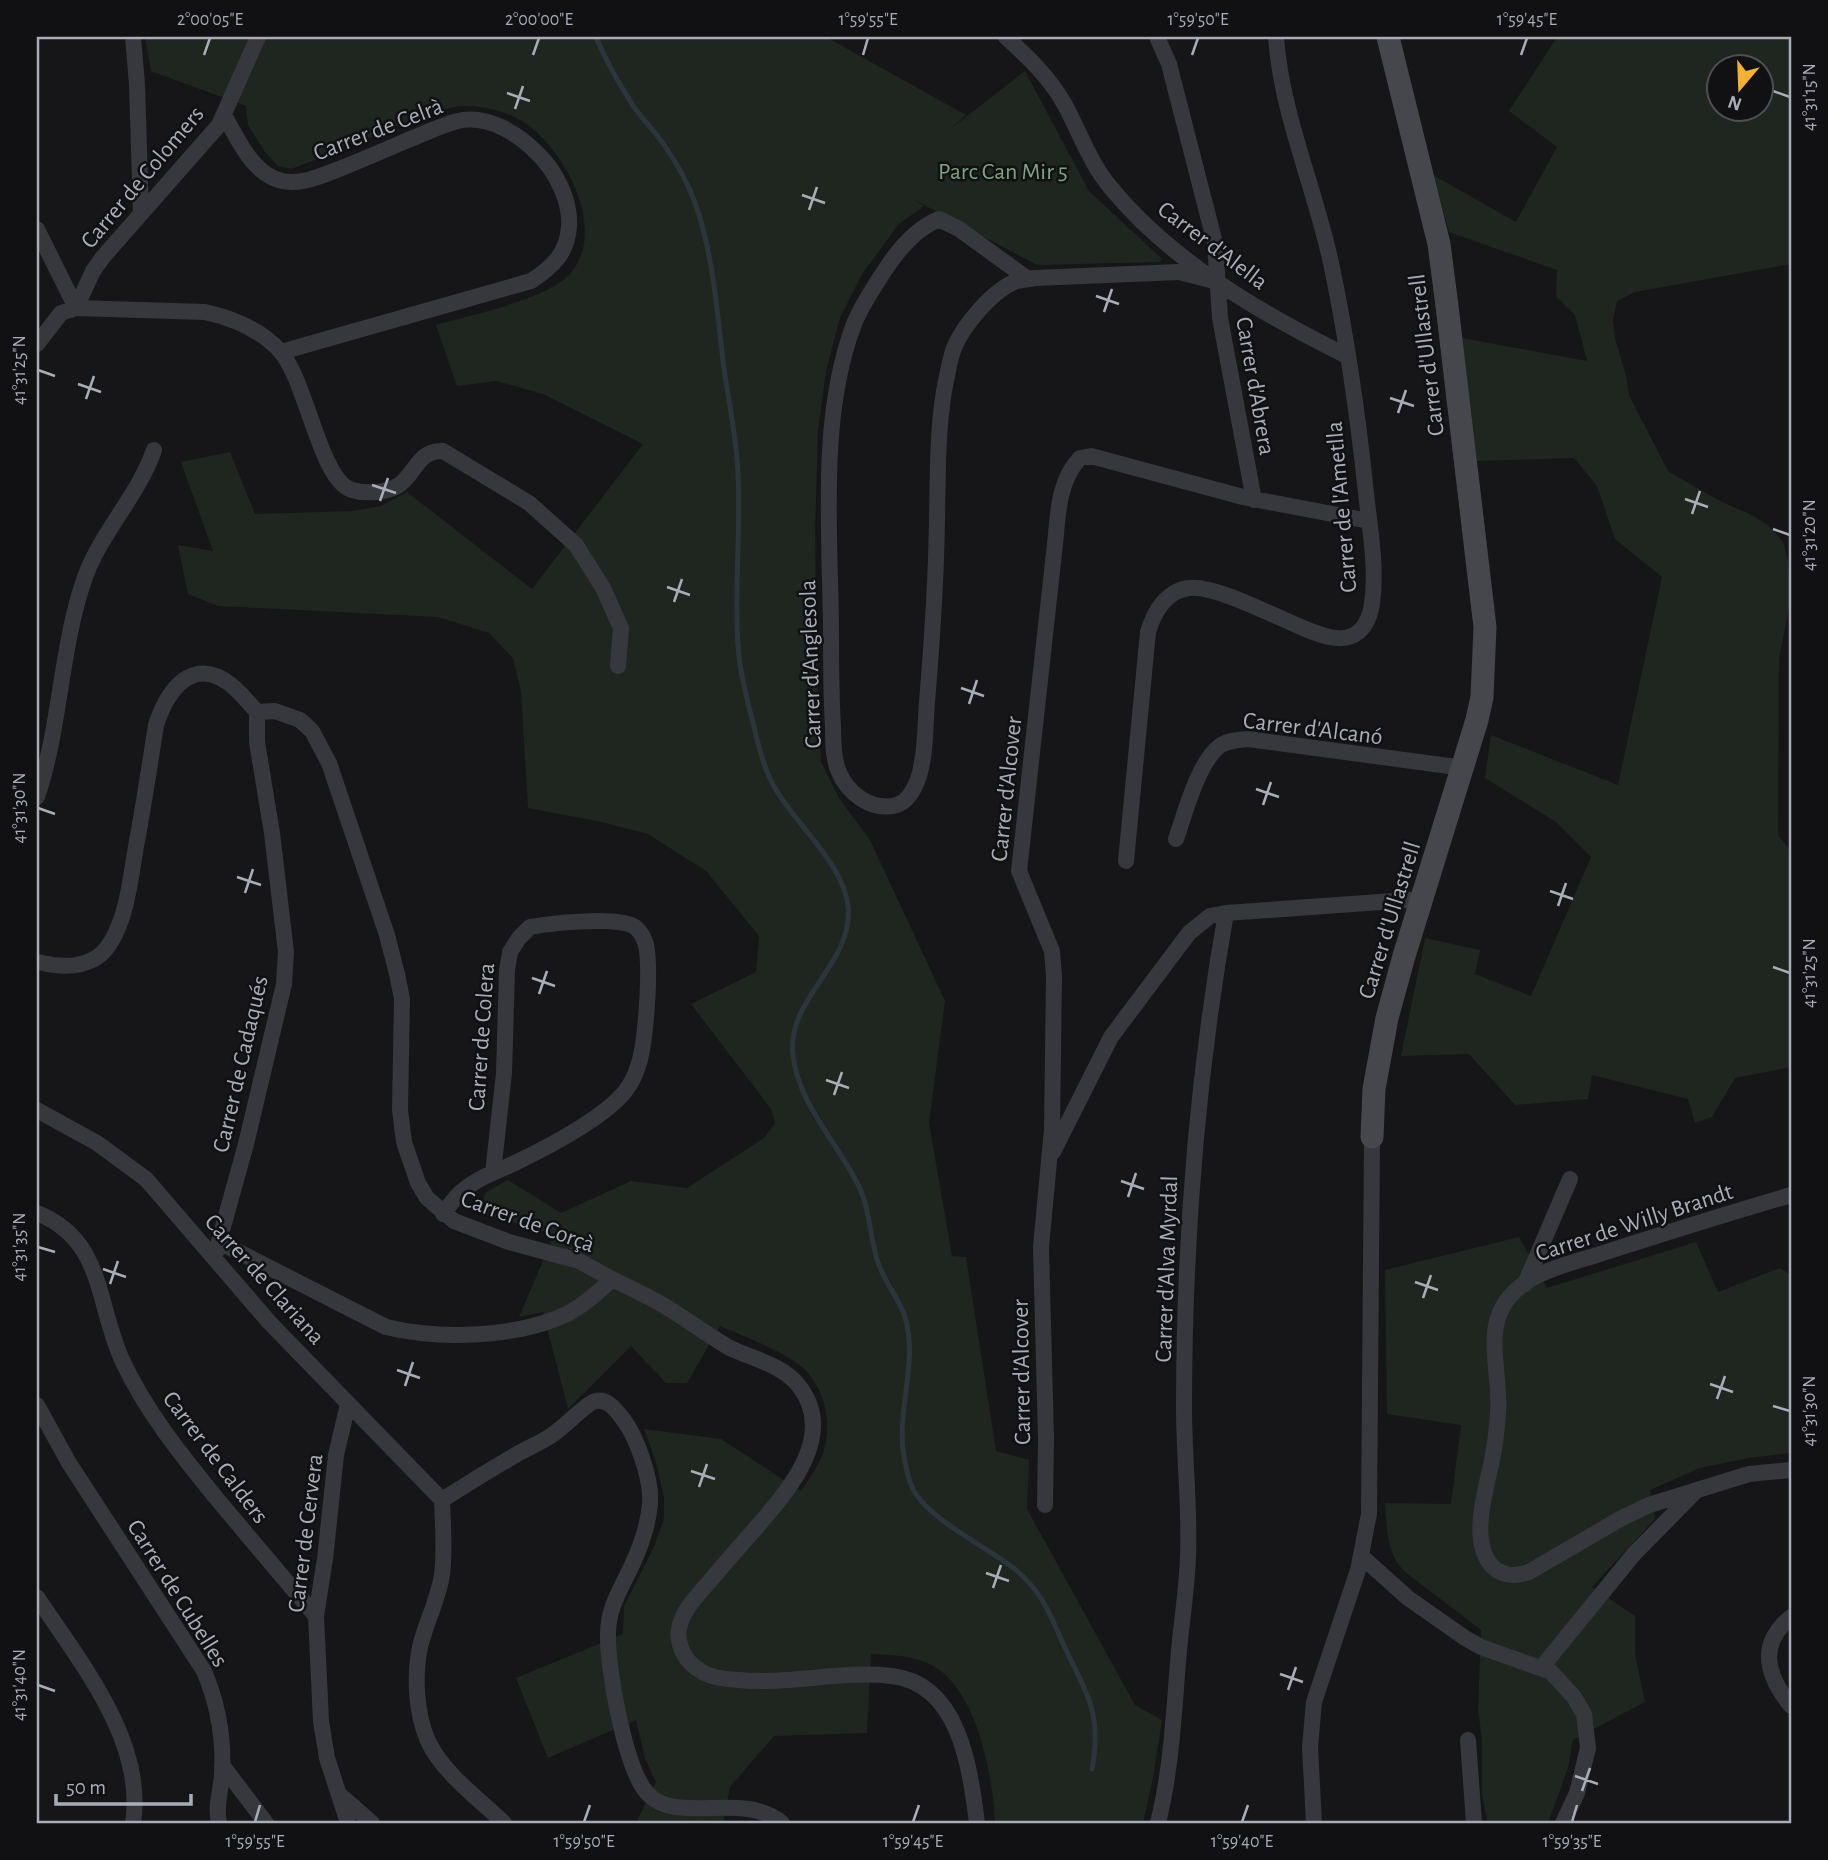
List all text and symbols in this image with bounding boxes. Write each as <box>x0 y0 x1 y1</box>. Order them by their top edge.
text: 2°00'05"E <box>177 11 243 29</box>
text: 2°00'00"E <box>505 11 573 29</box>
text: 1°59'55"E <box>838 11 898 29</box>
text: 1°59'50"E <box>1167 11 1229 29</box>
text: 1°59'45"E <box>1497 11 1557 29</box>
north arrow <box>1706 52 1776 122</box>
text: 41°31'15"N <box>1801 63 1819 131</box>
text: N <box>1726 92 1744 114</box>
street label: Carrer de Celrà <box>310 94 446 166</box>
street label: Carrer de Colomers <box>77 102 209 253</box>
park label: Parc Can Mir 5 <box>938 160 1068 184</box>
street label: Carrer d'Alella <box>1153 197 1272 295</box>
street label: Carrer d'Ullastrell <box>1405 272 1449 437</box>
street label: Carrer d'Abrera <box>1231 315 1279 457</box>
text: 41°31'25"N <box>11 335 29 405</box>
street label: Carrer de l'Ametlla <box>1323 420 1361 594</box>
text: 41°31'20"N <box>1801 499 1819 571</box>
street label: Carrer d'Anglesola <box>796 579 826 749</box>
street label: Carrer d'Alcanó <box>1242 709 1384 749</box>
street label: Carrer d'Alcover <box>987 715 1027 863</box>
text: 41°31'30"N <box>11 773 29 843</box>
street label: Carrer d'Ullastrell <box>1355 839 1425 1002</box>
text: 41°31'25"N <box>1801 938 1819 1008</box>
street label: Carrer de Colera <box>465 962 499 1112</box>
street label: Carrer de Cadaqués <box>209 974 273 1155</box>
street label: Carrer d'Alva Myrdal <box>1152 1175 1182 1363</box>
street label: Carrer de Willy Brandt <box>1533 1180 1736 1266</box>
street label: Carrer de Corçà <box>458 1187 598 1257</box>
street label: Carrer de Clariana <box>200 1210 329 1349</box>
text: 41°31'35"N <box>11 1213 29 1282</box>
street label: Carrer d'Alcover <box>1009 1299 1035 1445</box>
text: 41°31'30"N <box>1801 1376 1819 1446</box>
street label: Carrer de Calders <box>158 1387 273 1528</box>
street label: Carrer de Cervera <box>284 1452 328 1614</box>
street label: Carrer de Cubelles <box>122 1516 232 1671</box>
text: 41°31'40"N <box>11 1649 29 1721</box>
scale bar <box>56 1762 191 1806</box>
text: 50 m <box>66 1777 106 1798</box>
text: 1°59'55"E <box>225 1833 285 1851</box>
text: 1°59'50"E <box>553 1833 615 1851</box>
text: 1°59'45"E <box>883 1833 943 1851</box>
text: 1°59'40"E <box>1211 1833 1273 1851</box>
text: 1°59'35"E <box>1542 1833 1602 1851</box>

